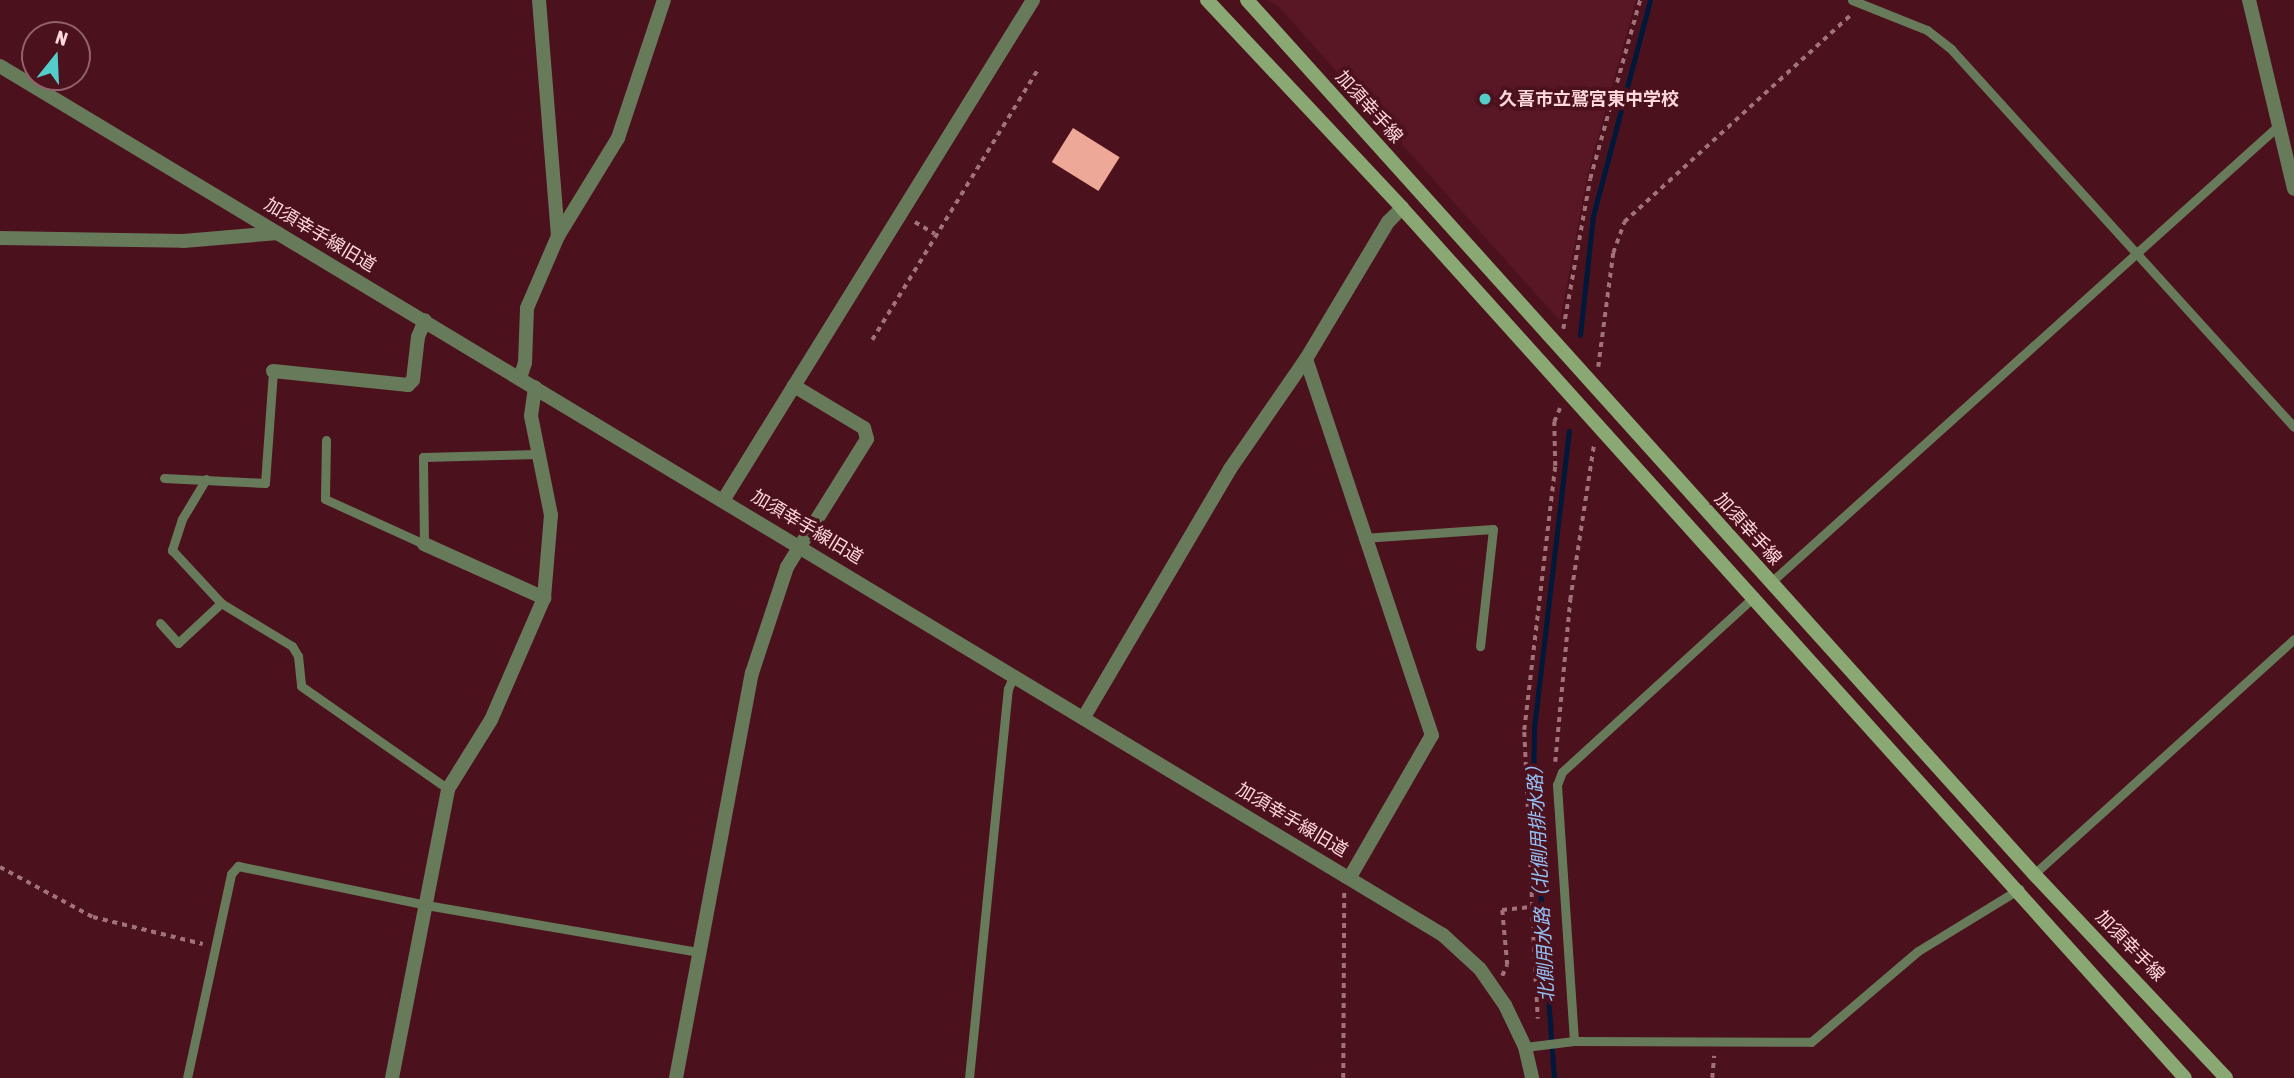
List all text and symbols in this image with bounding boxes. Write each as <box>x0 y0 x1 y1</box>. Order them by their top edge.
north arrow <box>21 21 91 91</box>
text: N <box>53 26 71 50</box>
street label: 加須幸手線 <box>1331 66 1407 148</box>
place label: 久喜市立鷲宮東中学校 <box>1499 88 1679 110</box>
marker: 久喜市立鷲宮東中学校 <box>1477 91 1493 107</box>
street label: 加須幸手線旧道 <box>260 193 380 277</box>
street label: 加須幸手線旧道 <box>747 485 867 569</box>
street label: 加須幸手線 <box>1710 488 1786 570</box>
water label: 北側用水路（北側用排水路） <box>1523 755 1559 1003</box>
street label: 加須幸手線旧道 <box>1232 778 1352 862</box>
street label: 加須幸手線 <box>2091 906 2169 986</box>

